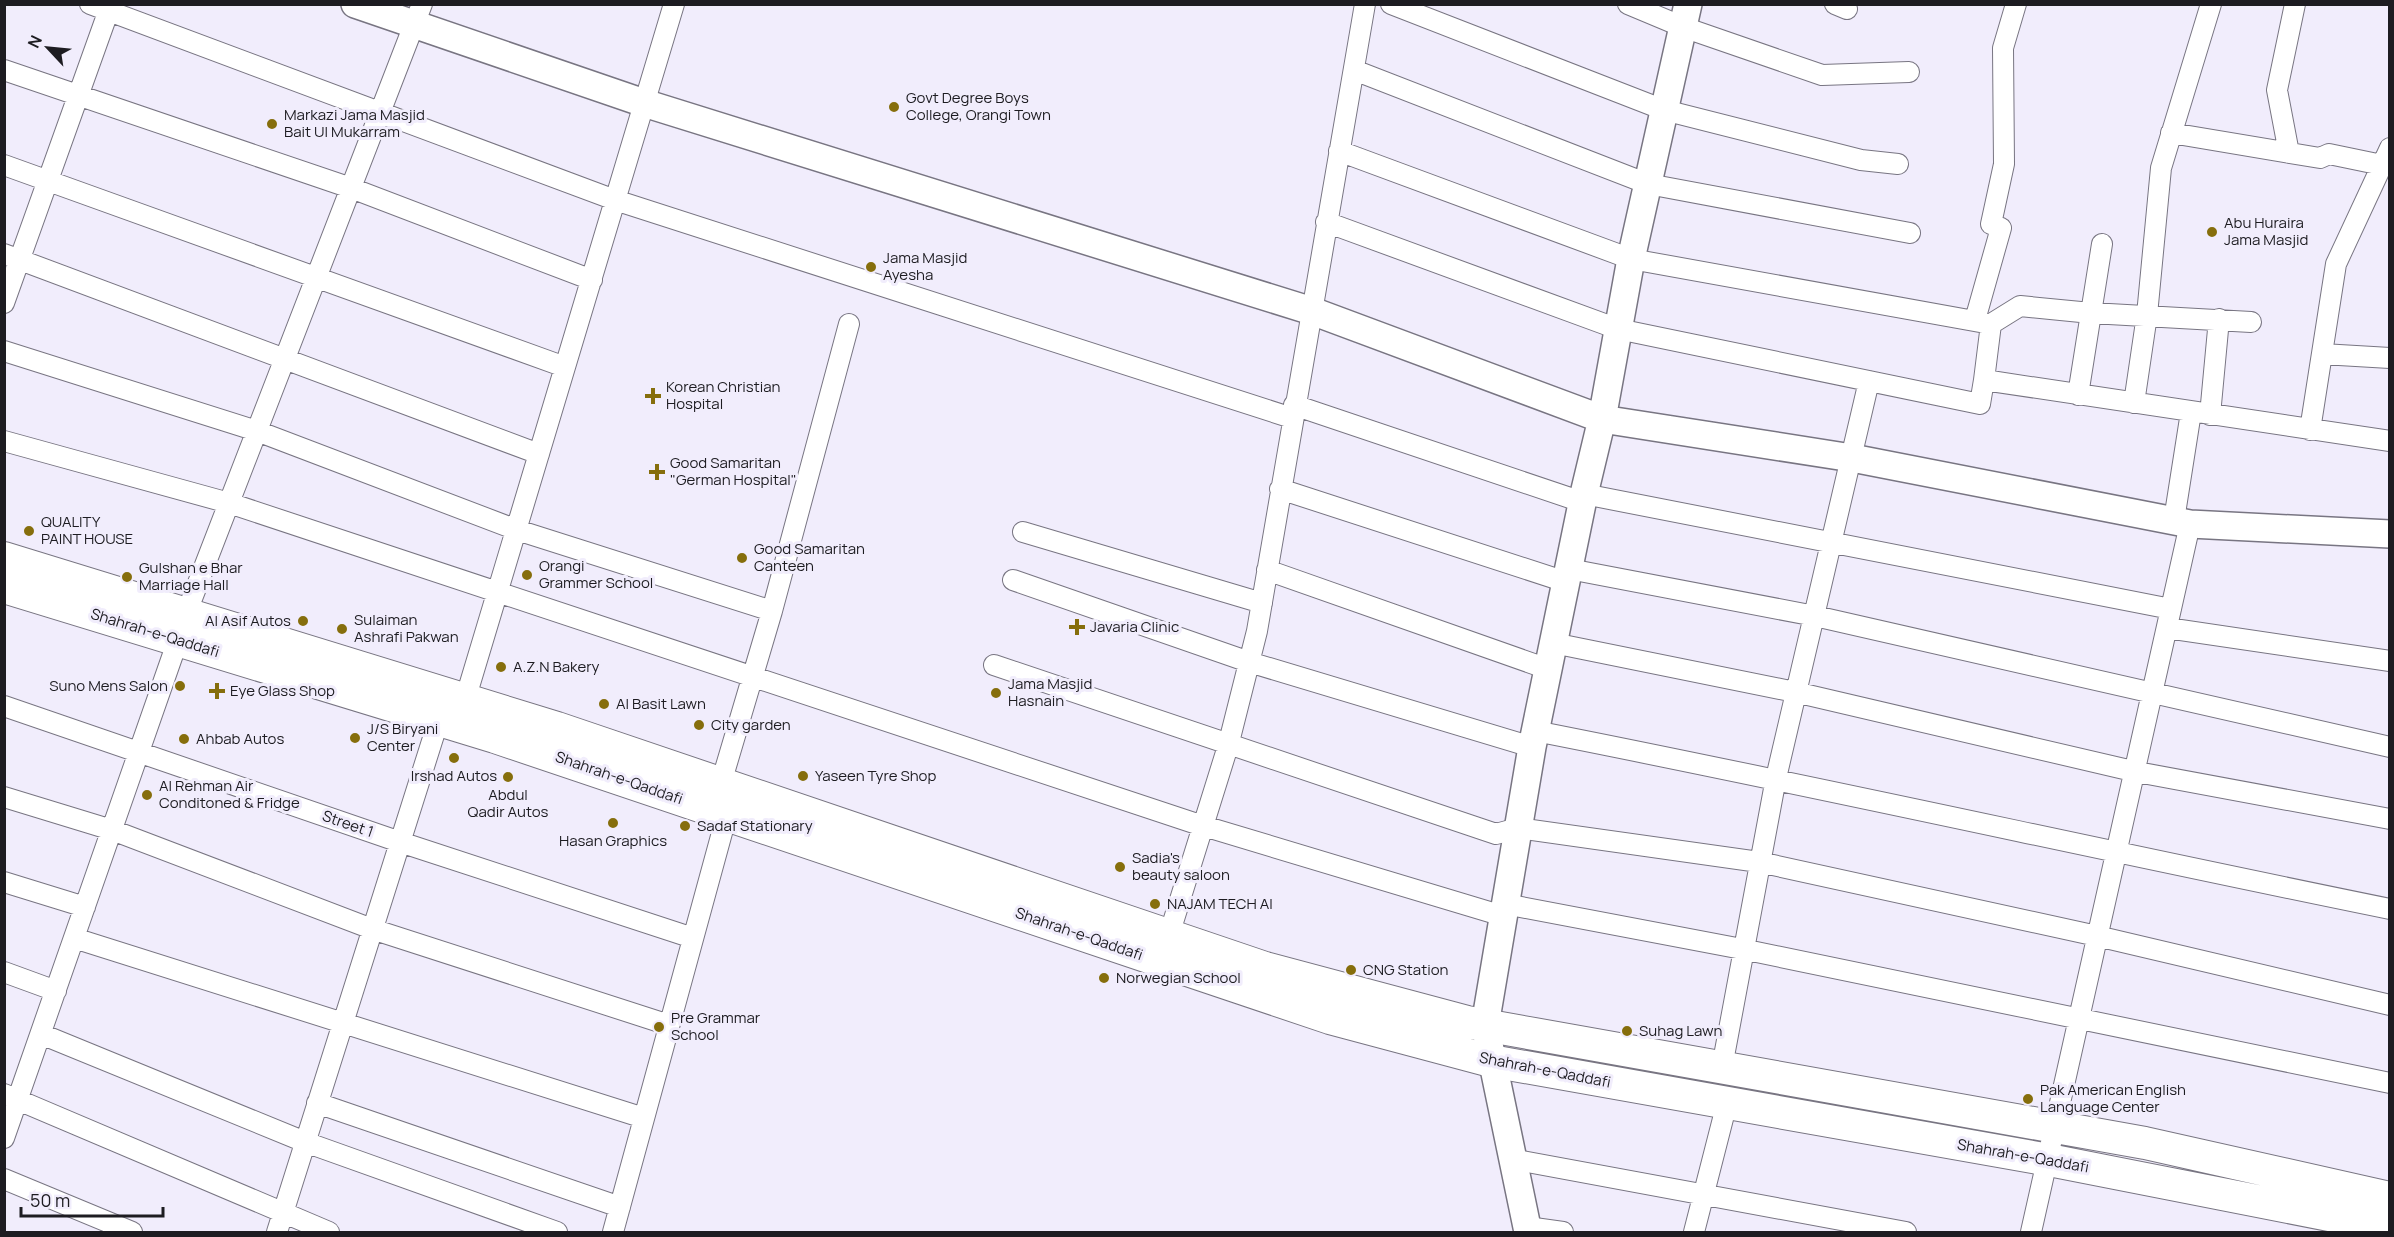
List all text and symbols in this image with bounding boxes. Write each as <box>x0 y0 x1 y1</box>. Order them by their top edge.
north arrow <box>18 18 78 78</box>
text: N <box>22 31 47 51</box>
place label: Govt Degree Boys College, Orangi Town <box>906 87 1051 125</box>
marker: Govt Degree Boys College, Orangi Town <box>887 100 901 114</box>
place label: Markazi Jama Masjid Bait Ul Mukarram <box>284 104 425 142</box>
marker: Markazi Jama Masjid Bait Ul Mukarram <box>265 117 279 131</box>
place label: Abu Huraira Jama Masjid <box>2224 212 2308 250</box>
marker: Abu Huraira Jama Masjid <box>2205 225 2219 239</box>
place label: Jama Masjid Ayesha <box>883 247 967 285</box>
marker: Jama Masjid Ayesha <box>864 260 878 274</box>
place label: Korean Christian Hospital <box>666 376 781 414</box>
marker: Korean Christian Hospital <box>644 387 662 405</box>
place label: Good Samaritan "German Hospital" <box>670 452 797 490</box>
marker: Good Samaritan "German Hospital" <box>648 463 666 481</box>
place label: QUALITY PAINT HOUSE <box>41 511 133 549</box>
marker: QUALITY PAINT HOUSE <box>22 524 36 538</box>
place label: Good Samaritan Canteen <box>754 538 865 576</box>
marker: Good Samaritan Canteen <box>735 551 749 565</box>
place label: Orangi Grammer School <box>539 555 653 593</box>
place label: Gulshan e Bhar Marriage Hall <box>139 557 243 595</box>
marker: Orangi Grammer School <box>520 568 534 582</box>
marker: Gulshan e Bhar Marriage Hall <box>120 570 134 584</box>
street label: Shahrah-e-Qaddafi <box>88 603 222 662</box>
place label: Sulaiman Ashrafi Pakwan <box>354 609 459 647</box>
place label: Al Asif Autos <box>205 610 291 631</box>
marker: Al Asif Autos <box>296 614 310 628</box>
place label: Javaria Clinic <box>1090 616 1179 637</box>
marker: Javaria Clinic <box>1068 618 1086 636</box>
marker: Sulaiman Ashrafi Pakwan <box>335 622 349 636</box>
place label: A.Z.N Bakery <box>513 656 599 677</box>
marker: A.Z.N Bakery <box>494 660 508 674</box>
place label: Jama Masjid Hasnain <box>1008 673 1092 711</box>
place label: Suno Mens Salon <box>49 675 168 696</box>
marker: Suno Mens Salon <box>173 679 187 693</box>
place label: Eye Glass Shop <box>230 680 335 701</box>
marker: Eye Glass Shop <box>208 682 226 700</box>
marker: Jama Masjid Hasnain <box>989 686 1003 700</box>
place label: Al Basit Lawn <box>616 693 706 714</box>
marker: Al Basit Lawn <box>597 697 611 711</box>
place label: City garden <box>711 714 791 735</box>
place label: J/S Biryani Center <box>367 718 438 756</box>
marker: City garden <box>692 718 706 732</box>
place label: Ahbab Autos <box>196 728 284 749</box>
marker: J/S Biryani Center <box>348 731 362 745</box>
marker: Ahbab Autos <box>177 732 191 746</box>
street label: Shahrah-e-Qaddafi <box>553 746 686 809</box>
marker: Irshad Autos <box>447 751 461 765</box>
place label: Irshad Autos <box>411 765 497 786</box>
place label: Yaseen Tyre Shop <box>815 765 936 786</box>
marker: Yaseen Tyre Shop <box>796 769 810 783</box>
marker: Abdul Qadir Autos <box>501 770 515 784</box>
place label: Al Rehman Air Conditoned & Fridge <box>159 775 300 813</box>
place label: Abdul Qadir Autos <box>468 784 549 822</box>
marker: Al Rehman Air Conditoned & Fridge <box>140 788 154 802</box>
street label: Street 1 <box>320 805 377 842</box>
place label: Sadaf Stationary <box>697 815 813 836</box>
marker: Hasan Graphics <box>606 816 620 830</box>
marker: Sadaf Stationary <box>678 819 692 833</box>
place label: Hasan Graphics <box>559 830 667 851</box>
place label: Sadia's beauty saloon <box>1132 847 1230 885</box>
marker: Sadia's beauty saloon <box>1113 860 1127 874</box>
place label: NAJAM TECH AI <box>1167 893 1273 914</box>
marker: NAJAM TECH AI <box>1148 897 1162 911</box>
street label: Shahrah-e-Qaddafi <box>1013 902 1146 965</box>
place label: CNG Station <box>1363 959 1449 980</box>
marker: CNG Station <box>1344 963 1358 977</box>
place label: Norwegian School <box>1116 967 1241 988</box>
marker: Norwegian School <box>1097 971 1111 985</box>
place label: Pre Grammar School <box>671 1007 761 1045</box>
marker: Pre Grammar School <box>652 1020 666 1034</box>
place label: Suhag Lawn <box>1639 1020 1722 1041</box>
marker: Suhag Lawn <box>1620 1024 1634 1038</box>
street label: Shahrah-e-Qaddafi <box>1478 1046 1613 1093</box>
place label: Pak American English Language Center <box>2040 1079 2186 1117</box>
marker: Pak American English Language Center <box>2021 1092 2035 1106</box>
street label: Shahrah-e-Qaddafi <box>1956 1134 2091 1177</box>
scale bar <box>21 1180 164 1218</box>
text: 50 m <box>30 1188 70 1212</box>

